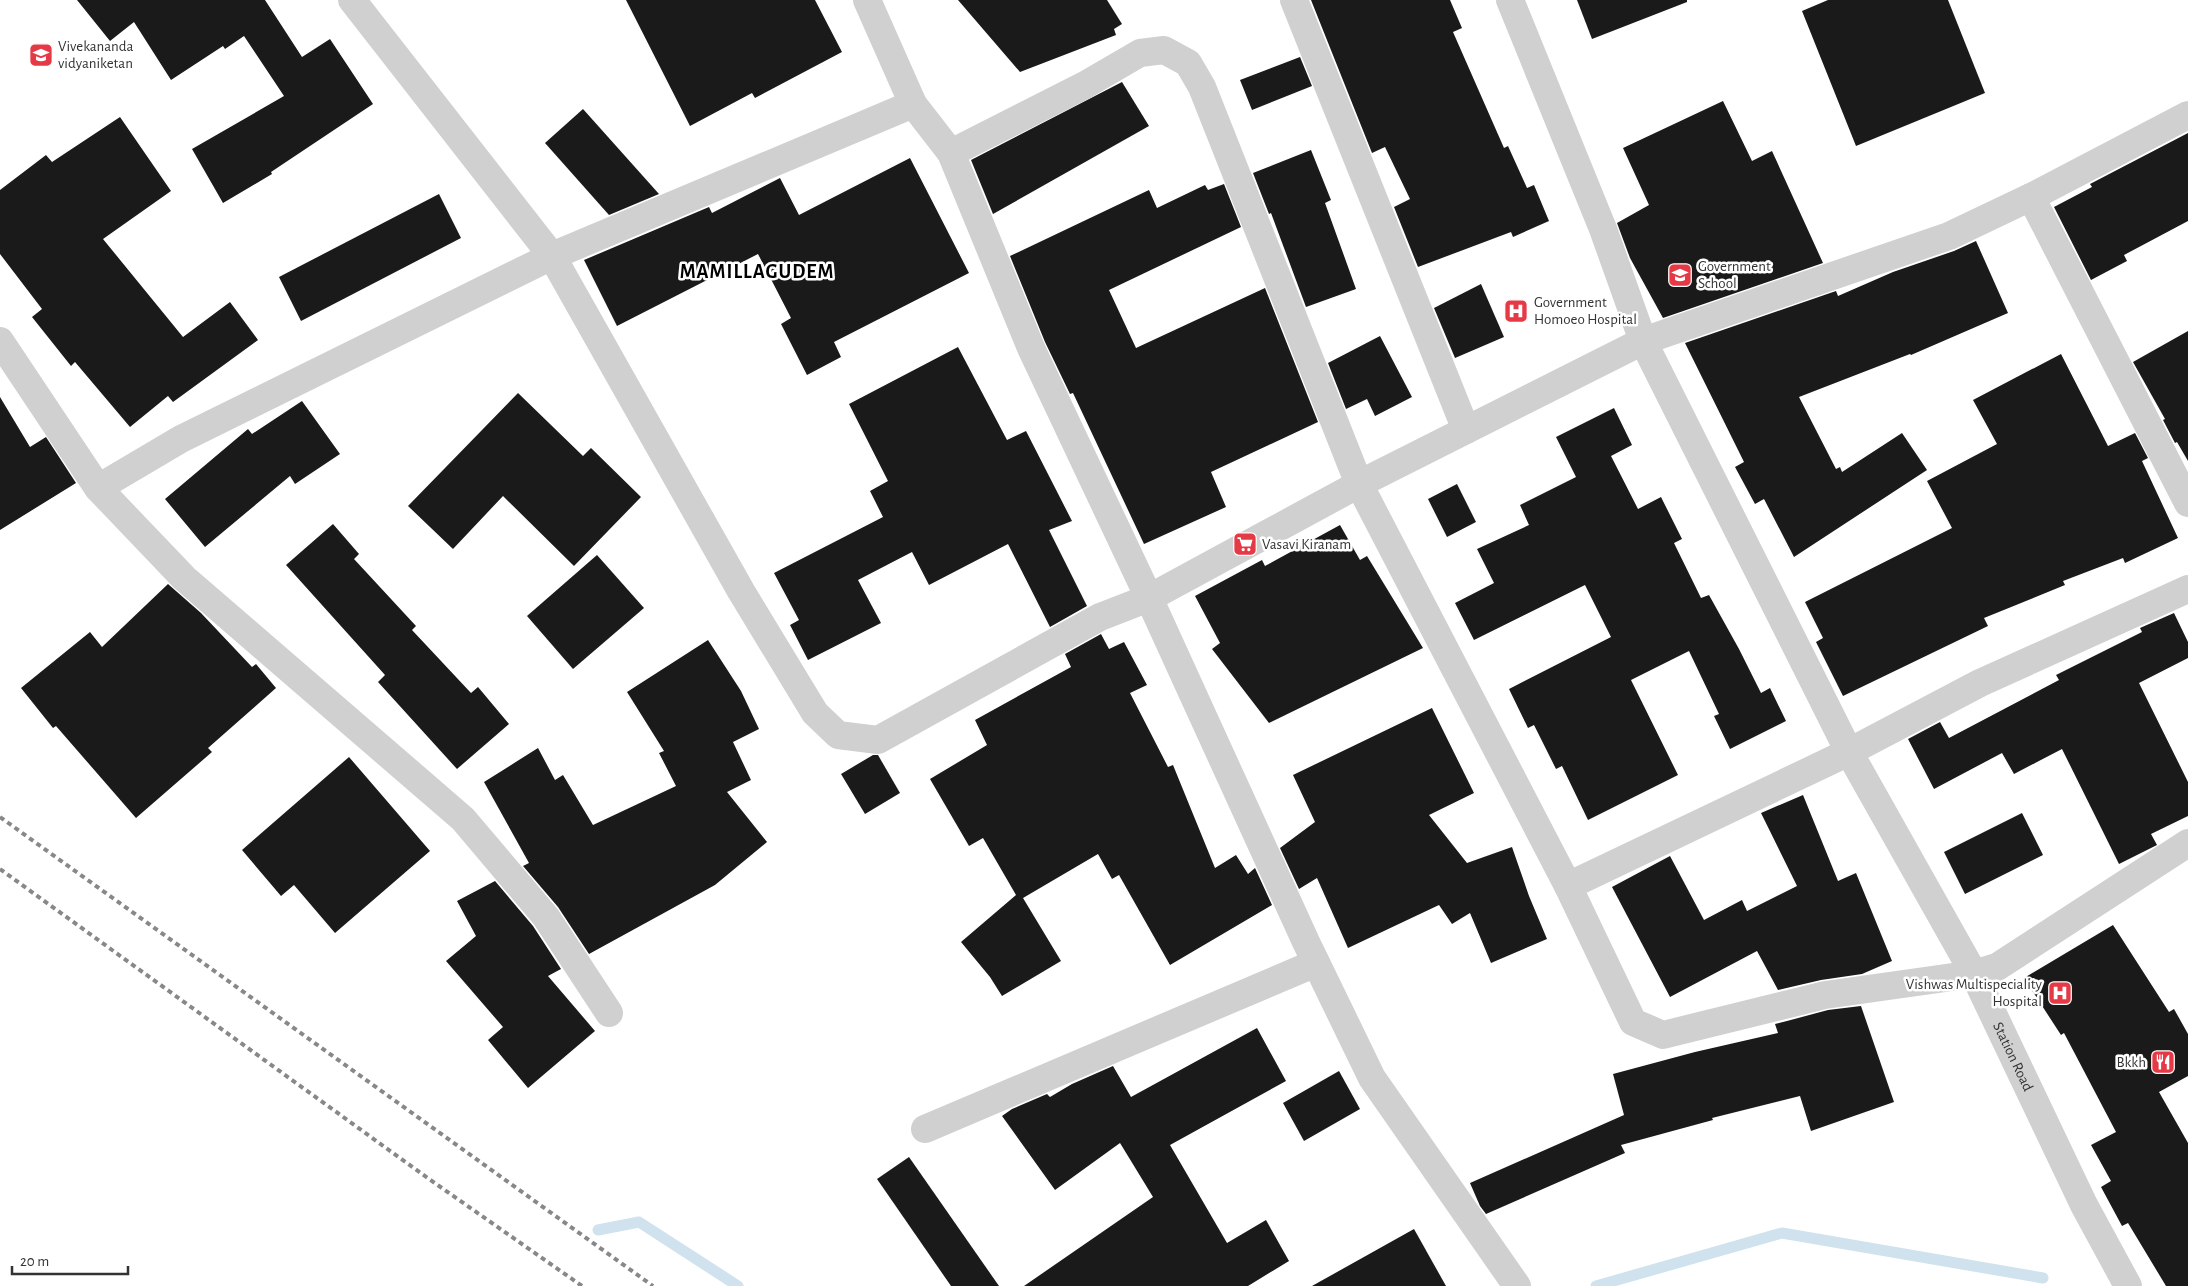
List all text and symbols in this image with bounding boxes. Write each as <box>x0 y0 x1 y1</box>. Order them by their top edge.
place label: Vivekananda vidyaniketan <box>58 39 133 71</box>
school or university icon: Vivekananda vidyaniketan <box>28 42 54 68</box>
place label: Government School <box>1698 259 1771 291</box>
district label: MAMILLAGUDEM <box>680 262 834 282</box>
school or university icon: Government School <box>1667 262 1693 288</box>
place label: Government Homoeo Hospital <box>1534 295 1637 327</box>
hospital icon: Government Homoeo Hospital <box>1503 298 1529 324</box>
supermarket icon: Vasavi Kiranam <box>1232 531 1258 557</box>
place label: Vasavi Kiranam <box>1262 537 1351 552</box>
place label: Vishwas Multispeciality Hospital <box>1906 977 2043 1009</box>
hospital icon: Vishwas Multispeciality Hospital <box>2047 980 2073 1006</box>
street label: Station Road <box>1990 1020 2036 1094</box>
restaurant icon: Bkkh <box>2150 1049 2176 1075</box>
place label: Bkkh <box>2116 1055 2146 1070</box>
scale bar <box>12 1244 129 1276</box>
text: 20 m <box>20 1254 49 1269</box>

